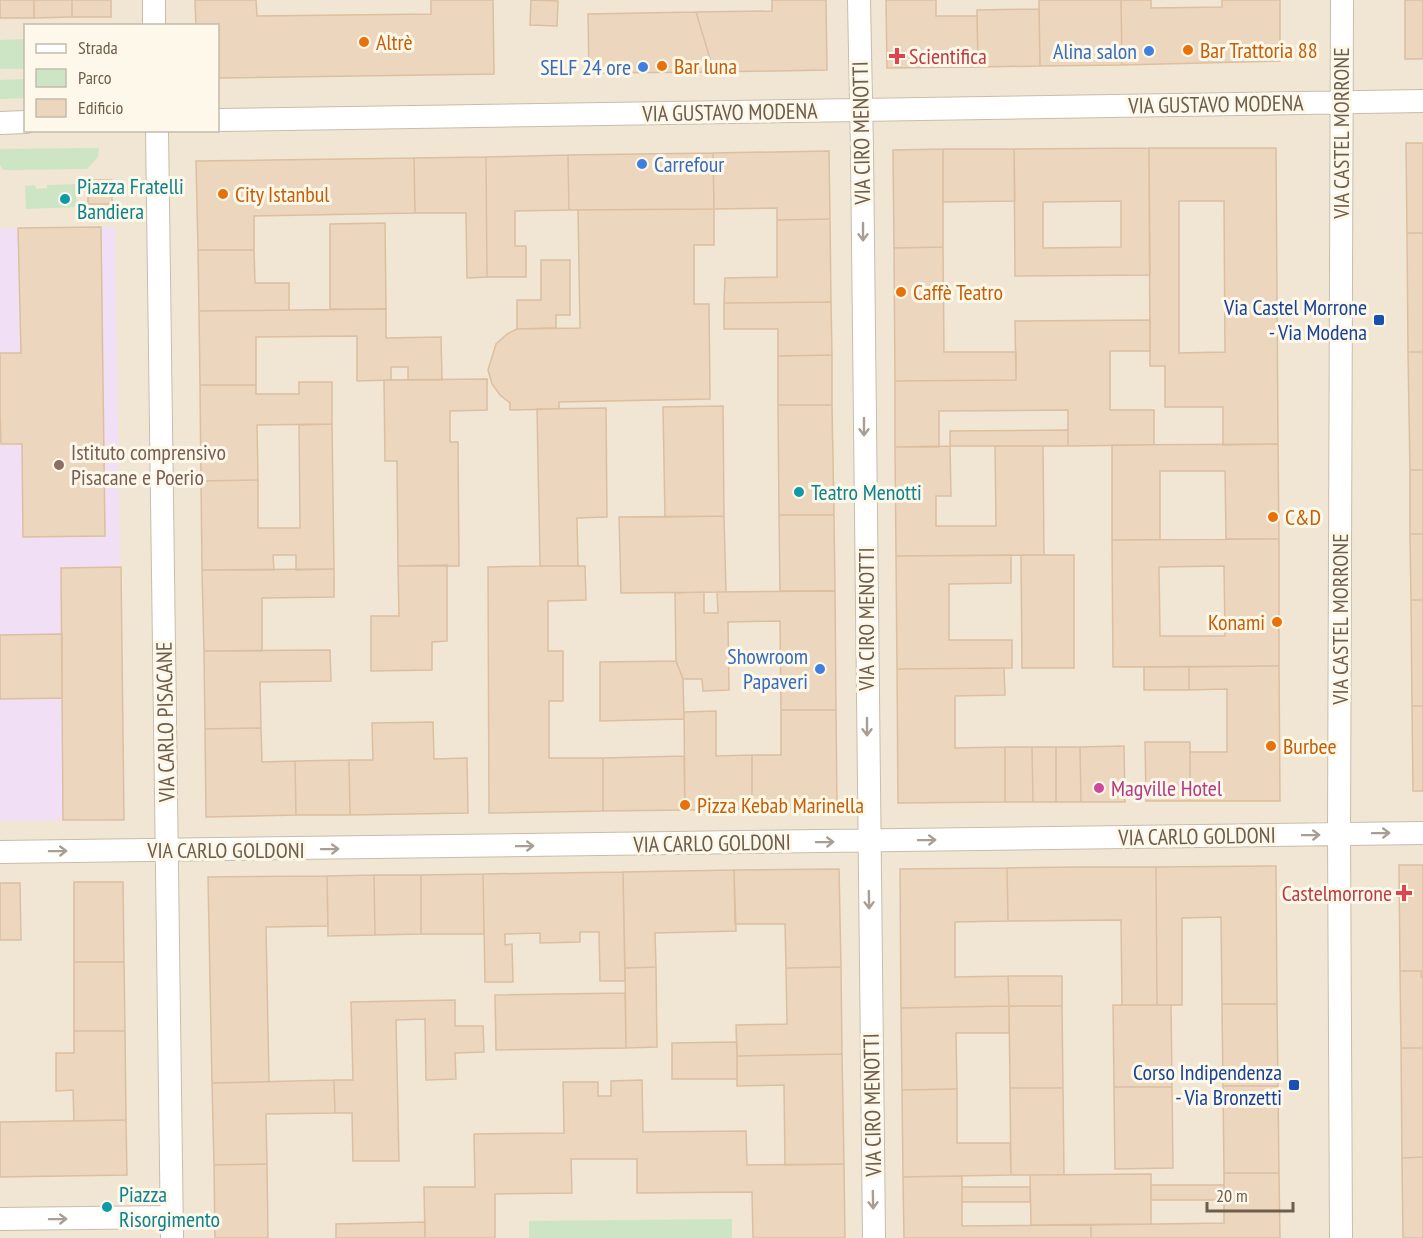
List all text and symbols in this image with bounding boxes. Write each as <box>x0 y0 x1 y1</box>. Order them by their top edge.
legend <box>24 24 219 132</box>
place label: Altrè <box>376 28 413 56</box>
marker: Altrè <box>357 35 371 49</box>
text: Strada <box>78 36 118 59</box>
place label: Bar Trattoria 88 <box>1200 36 1318 64</box>
place label: Alina salon <box>1053 37 1137 65</box>
place label: Scientifica <box>909 42 987 70</box>
marker: Bar Trattoria 88 <box>1181 43 1195 57</box>
marker: Alina salon <box>1142 44 1156 58</box>
street label: VIA CASTEL MORRONE <box>1327 47 1355 220</box>
marker: Scientifica <box>890 49 904 63</box>
place label: Bar luna <box>674 52 737 80</box>
place label: SELF 24 ore <box>540 53 631 81</box>
marker: Bar luna <box>655 59 669 73</box>
marker: SELF 24 ore <box>636 60 650 74</box>
street label: VIA CIRO MENOTTI <box>846 61 876 206</box>
text: Parco <box>78 66 112 89</box>
street label: VIA GUSTAVO MODENA <box>1127 88 1304 120</box>
text: Edificio <box>78 96 124 119</box>
street label: VIA GUSTAVO MODENA <box>641 96 818 128</box>
place label: Carrefour <box>654 150 724 178</box>
marker: Carrefour <box>635 157 649 171</box>
place label: Piazza Fratelli Bandiera <box>77 172 184 225</box>
place label: City Istanbul <box>235 180 330 208</box>
marker: City Istanbul <box>216 187 230 201</box>
marker: Piazza Fratelli Bandiera <box>58 192 72 206</box>
one-way arrow <box>857 221 869 241</box>
place label: Caffè Teatro <box>913 278 1003 306</box>
marker: Caffè Teatro <box>894 285 908 299</box>
place label: Via Castel Morrone - Via Modena <box>1223 293 1367 346</box>
marker: Via Castel Morrone - Via Modena <box>1372 313 1386 327</box>
one-way arrow <box>858 416 870 436</box>
place label: Istituto comprensivo Pisacane e Poerio <box>71 438 226 491</box>
marker: Istituto comprensivo Pisacane e Poerio <box>52 458 66 472</box>
place label: Teatro Menotti <box>811 478 922 506</box>
marker: Teatro Menotti <box>792 485 806 499</box>
place label: C&D <box>1285 503 1321 531</box>
marker: C&D <box>1266 510 1280 524</box>
street label: VIA CASTEL MORRONE <box>1326 533 1354 706</box>
street label: VIA CIRO MENOTTI <box>852 547 880 692</box>
place label: Konami <box>1208 608 1265 636</box>
marker: Konami <box>1270 615 1284 629</box>
street label: VIA CARLO PISACANE <box>150 642 180 803</box>
place label: Showroom Papaveri <box>727 642 808 695</box>
marker: Showroom Papaveri <box>813 662 827 676</box>
one-way arrow <box>861 716 873 736</box>
place label: Burbee <box>1283 732 1336 760</box>
marker: Burbee <box>1264 739 1278 753</box>
place label: Magville Hotel <box>1111 774 1223 802</box>
marker: Magville Hotel <box>1092 781 1106 795</box>
place label: Pizza Kebab Marinella <box>697 791 864 819</box>
marker: Pizza Kebab Marinella <box>678 798 692 812</box>
street label: VIA CARLO GOLDONI <box>1117 821 1276 851</box>
street label: VIA CARLO GOLDONI <box>632 828 791 858</box>
one-way arrow <box>1371 828 1391 839</box>
one-way arrow <box>1300 829 1320 841</box>
one-way arrow <box>916 835 936 846</box>
street label: VIA CARLO GOLDONI <box>146 836 305 864</box>
one-way arrow <box>814 836 834 848</box>
one-way arrow <box>514 840 534 852</box>
one-way arrow <box>319 843 339 855</box>
one-way arrow <box>48 845 68 857</box>
place label: Castelmorrone <box>1282 879 1392 907</box>
marker: Castelmorrone <box>1397 886 1411 900</box>
one-way arrow <box>863 889 875 909</box>
street label: VIA CIRO MENOTTI <box>857 1033 887 1178</box>
place label: Corso Indipendenza - Via Bronzetti <box>1133 1058 1282 1111</box>
marker: Corso Indipendenza - Via Bronzetti <box>1287 1078 1301 1092</box>
scale bar <box>1207 1175 1292 1213</box>
place label: Piazza Risorgimento <box>119 1180 220 1233</box>
text: 20 m <box>1216 1184 1248 1207</box>
one-way arrow <box>867 1189 879 1209</box>
marker: Piazza Risorgimento <box>100 1200 114 1214</box>
one-way arrow <box>48 1213 68 1225</box>

